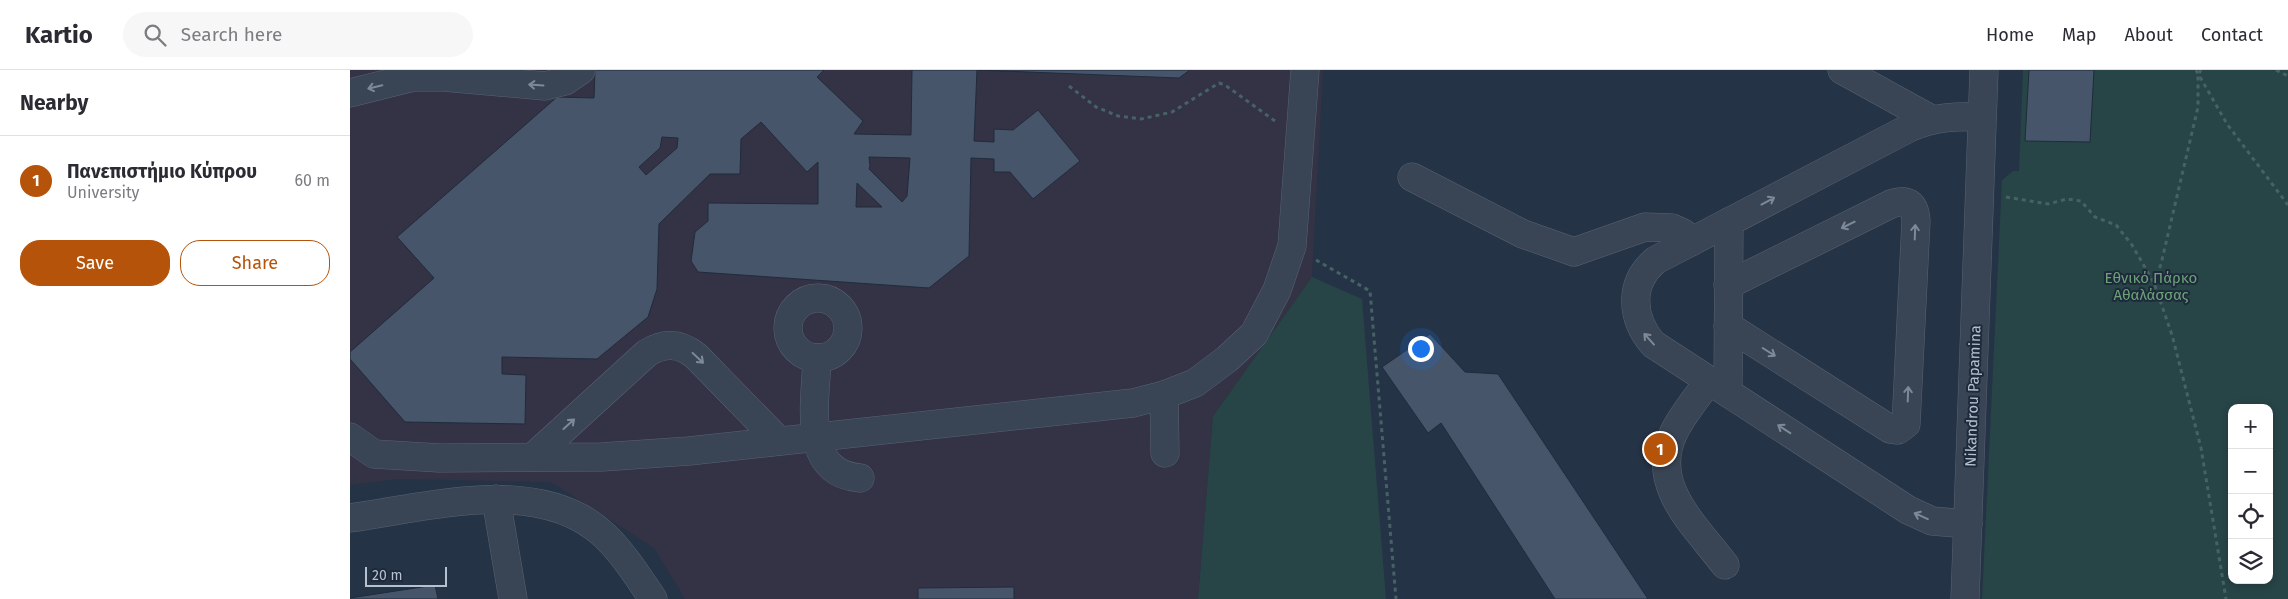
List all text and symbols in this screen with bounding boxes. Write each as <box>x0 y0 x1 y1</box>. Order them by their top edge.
search box <box>123 12 473 57</box>
text: Kartio <box>25 21 93 49</box>
icon: search <box>141 21 169 49</box>
text: Search here <box>181 23 282 46</box>
text: Home <box>1986 24 2034 46</box>
text: Map <box>2062 24 2096 46</box>
text: About <box>2124 24 2173 46</box>
text: Contact <box>2201 24 2263 46</box>
one-way arrow <box>528 81 544 90</box>
one-way arrow <box>368 83 384 92</box>
text: Nearby <box>20 90 88 116</box>
text: Πανεπιστήμιο Κύπρου <box>67 160 257 183</box>
text: 1 <box>32 171 40 190</box>
text: 60 m <box>295 171 330 190</box>
text: University <box>67 183 140 202</box>
one-way arrow <box>1760 196 1774 206</box>
one-way arrow <box>1840 221 1855 231</box>
one-way arrow <box>1911 224 1920 240</box>
button: Save <box>20 240 170 286</box>
button: Share <box>180 240 330 286</box>
park label: Εθνικό Πάρκο Αθαλάσσας <box>2105 269 2197 304</box>
street label: Nikandrou Papamina <box>1962 325 1984 467</box>
one-way arrow <box>1643 332 1655 345</box>
your location <box>1408 336 1434 362</box>
one-way arrow <box>1762 347 1776 357</box>
one-way arrow <box>691 352 704 364</box>
one-way arrow <box>1904 387 1913 403</box>
map controls <box>2228 404 2273 584</box>
button: + <box>2228 404 2273 449</box>
one-way arrow <box>562 418 575 430</box>
one-way arrow <box>1777 424 1791 434</box>
pin: 1 <box>1644 430 1676 468</box>
button: − <box>2228 449 2273 494</box>
button: locate <box>2228 494 2273 539</box>
one-way arrow <box>1914 511 1929 521</box>
button: layers <box>2228 539 2273 584</box>
scale bar <box>365 564 448 587</box>
text: 20 m <box>372 567 402 584</box>

